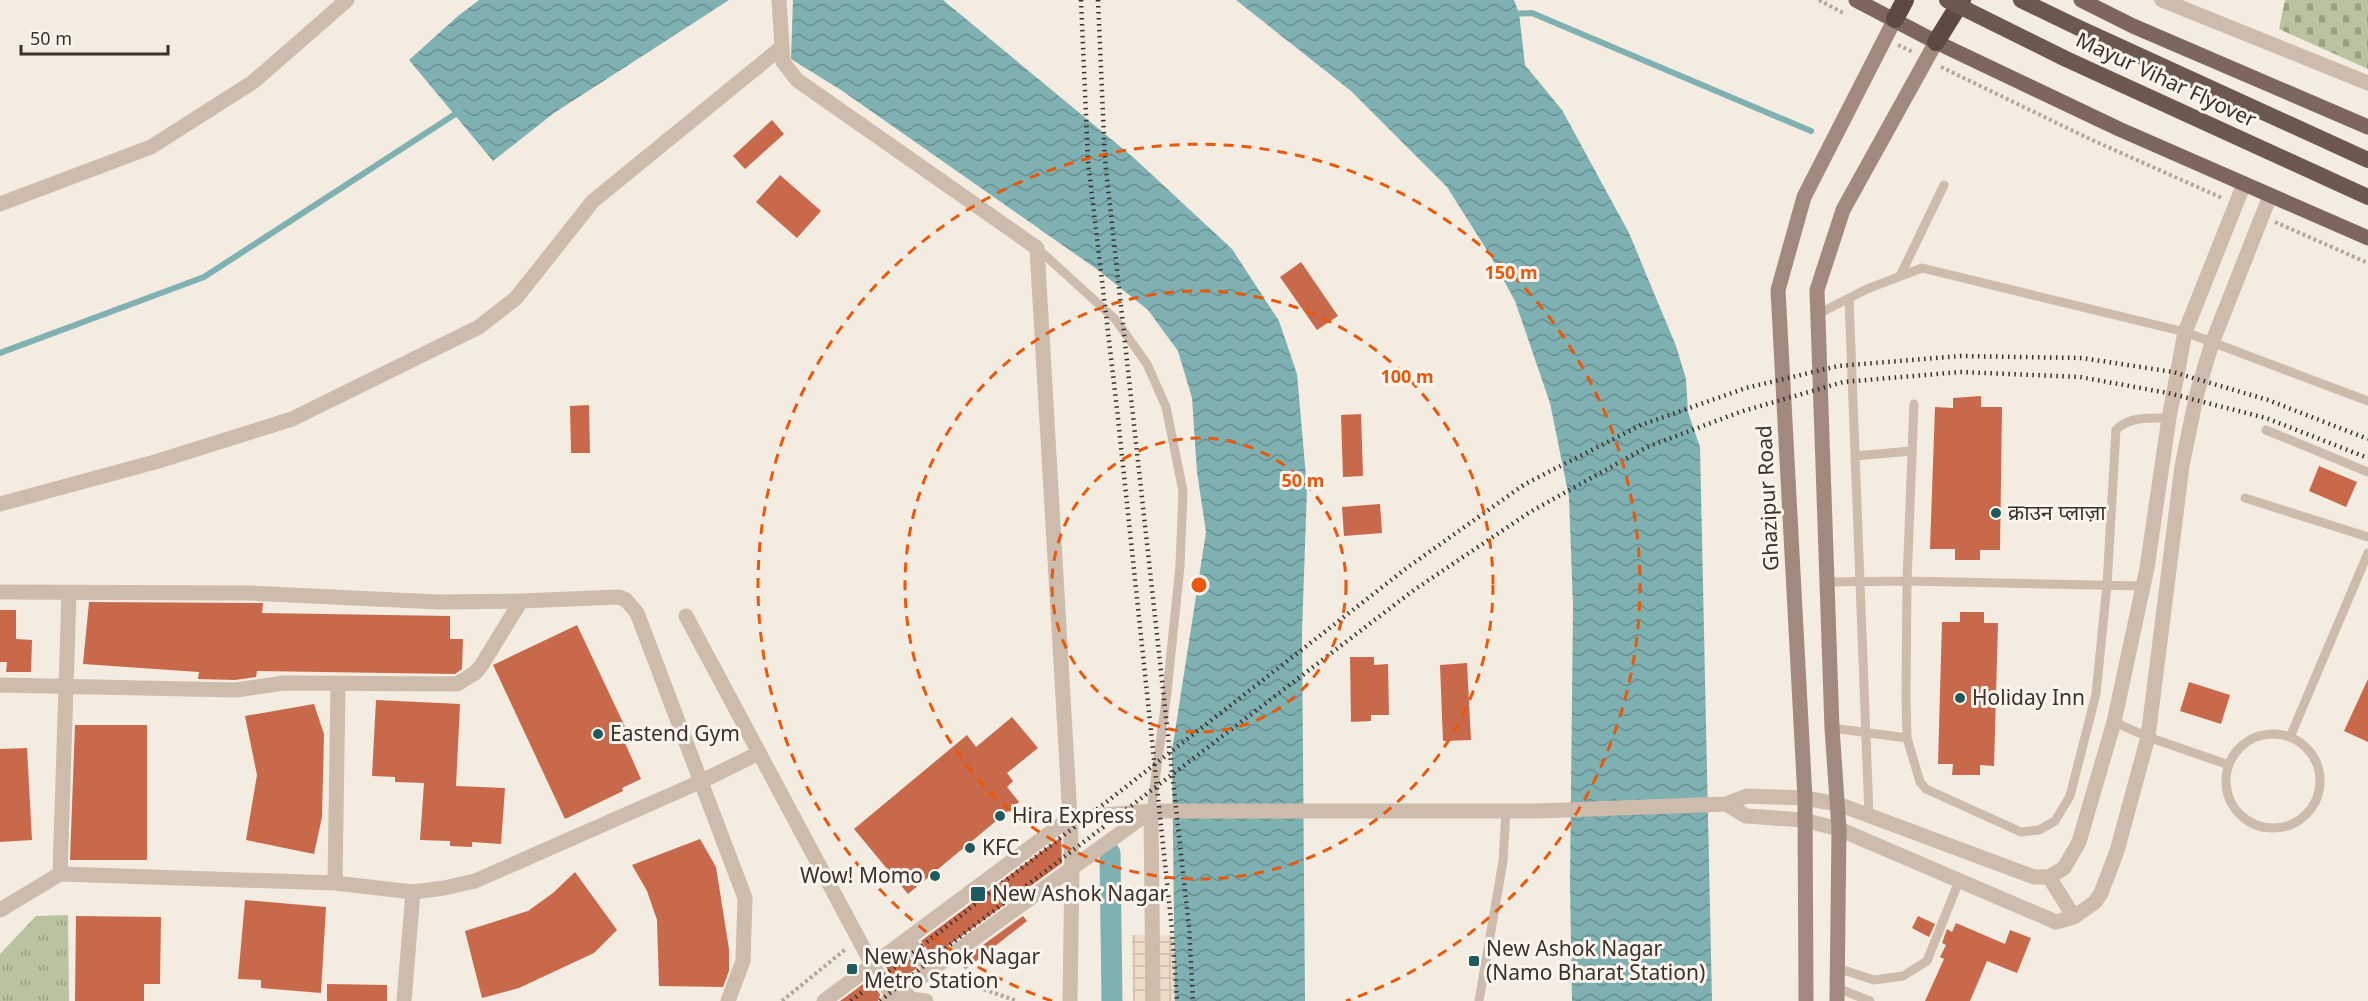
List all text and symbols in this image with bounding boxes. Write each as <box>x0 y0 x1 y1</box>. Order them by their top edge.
scale bar <box>21 18 168 56</box>
street label: Mayur Vihar Flyover <box>2072 25 2261 133</box>
text: 50 m <box>30 26 72 50</box>
text: 150 m <box>1484 260 1538 284</box>
text: 100 m <box>1380 364 1434 388</box>
street label: Ghazipur Road <box>1749 425 1785 572</box>
text: 50 m <box>1282 468 1324 492</box>
place label: क्राउन प्लाज़ा <box>2008 498 2106 526</box>
marker: क्राउन प्लाज़ा <box>1989 506 2003 520</box>
centre of rings <box>1189 575 1209 595</box>
place label: Holiday Inn <box>1972 683 2085 711</box>
marker: Holiday Inn <box>1953 691 1967 705</box>
place label: Eastend Gym <box>610 719 740 747</box>
marker: Eastend Gym <box>591 727 605 741</box>
place label: Hira Express <box>1012 801 1134 829</box>
marker: Hira Express <box>993 809 1007 823</box>
place label: KFC <box>982 833 1019 861</box>
marker: KFC <box>963 841 977 855</box>
place label: Wow! Momo <box>800 861 923 889</box>
marker: Wow! Momo <box>928 869 942 883</box>
place label: New Ashok Nagar <box>992 879 1169 907</box>
marker: New Ashok Nagar <box>969 885 987 903</box>
place label: New Ashok Nagar (Namo Bharat Station) <box>1486 934 1705 986</box>
place label: New Ashok Nagar Metro Station <box>864 942 1041 994</box>
marker: New Ashok Nagar (Namo Bharat Station) <box>1467 954 1481 968</box>
marker: New Ashok Nagar Metro Station <box>845 962 859 976</box>

